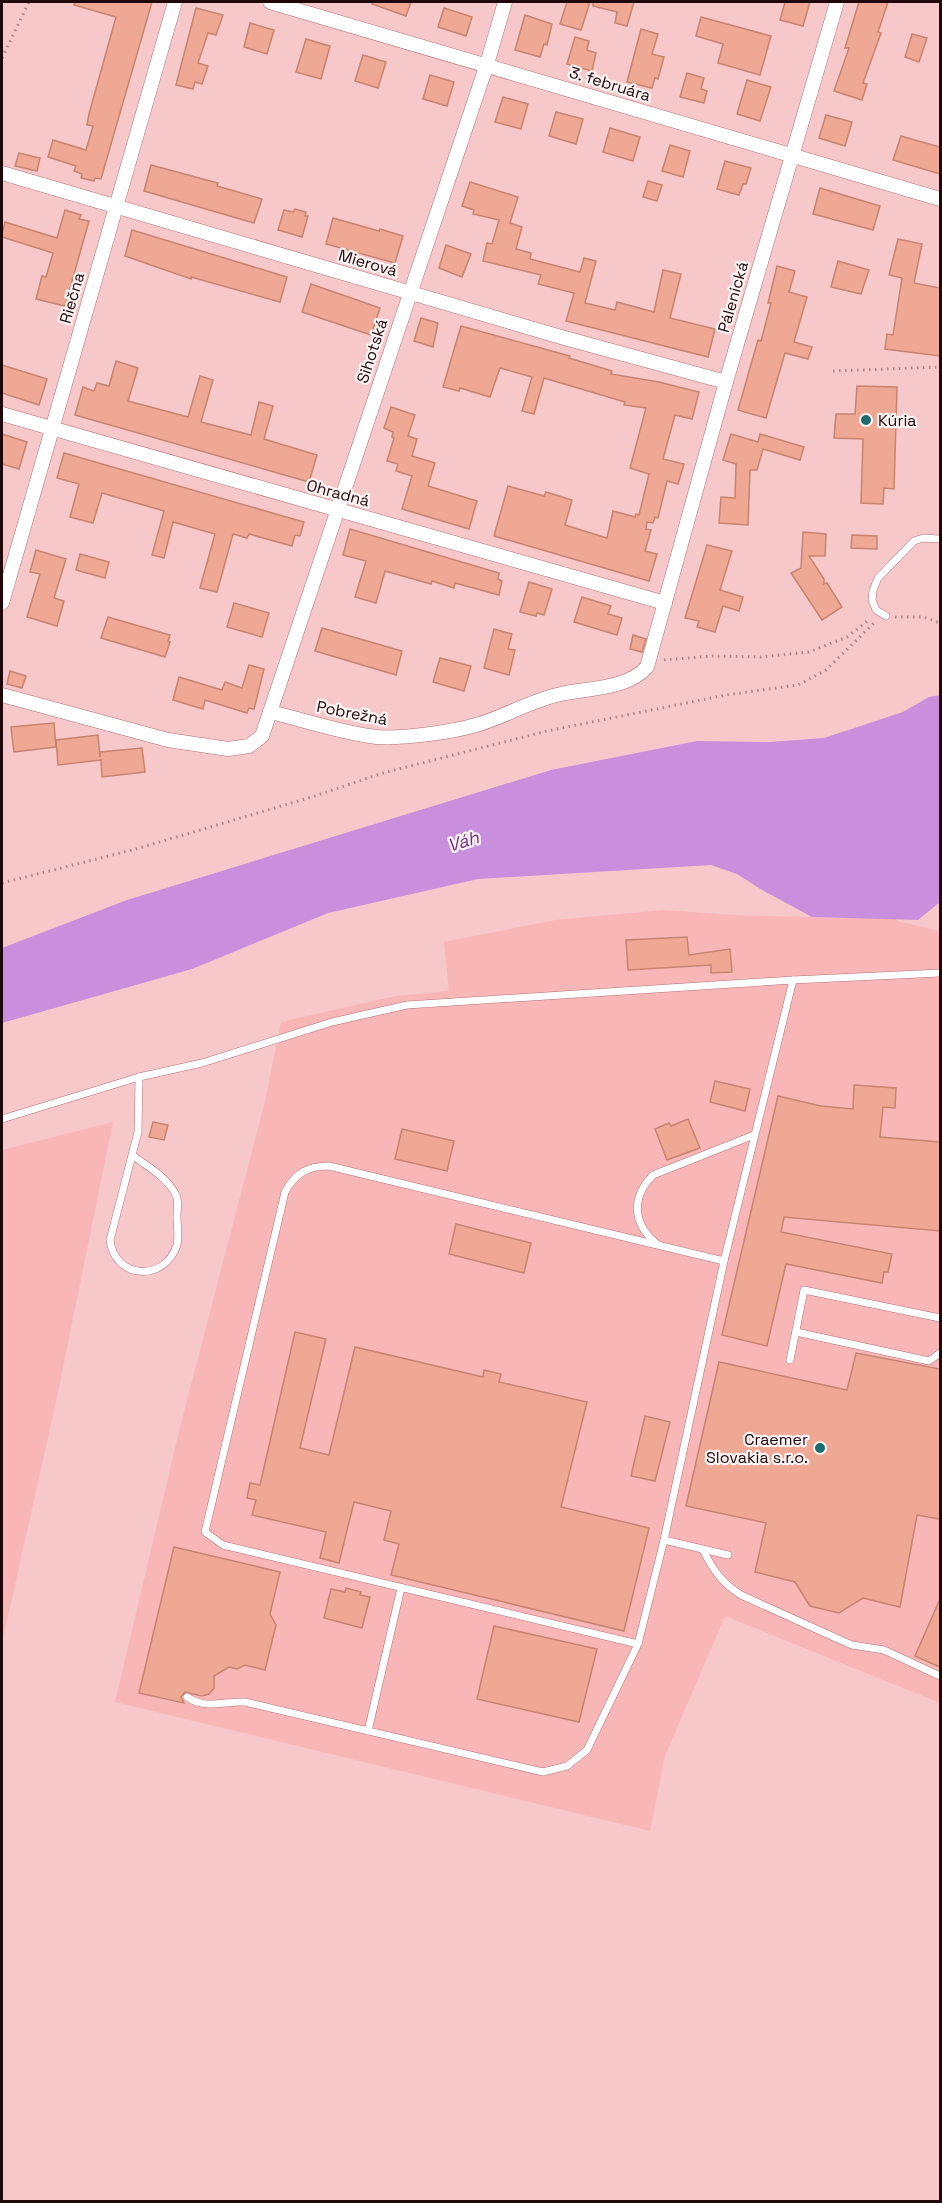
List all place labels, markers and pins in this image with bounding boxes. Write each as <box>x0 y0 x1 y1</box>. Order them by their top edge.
place label: Kúria <box>878 410 917 431</box>
marker: Kúria <box>859 413 873 427</box>
place label: Craemer Slovakia s.r.o. <box>706 1429 808 1468</box>
marker: Craemer Slovakia s.r.o. <box>813 1441 827 1455</box>

